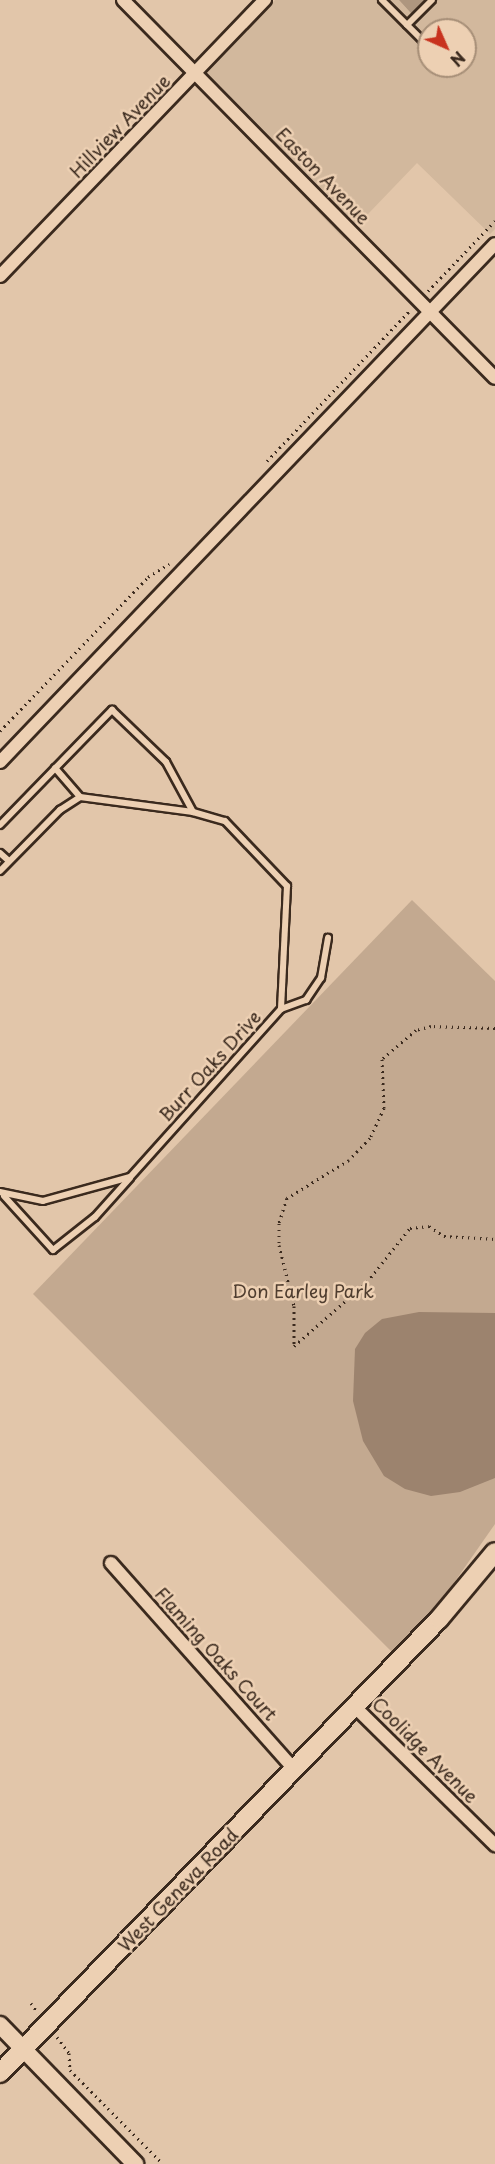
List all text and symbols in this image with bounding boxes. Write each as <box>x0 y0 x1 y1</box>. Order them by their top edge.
north arrow <box>417 18 477 78</box>
text: N <box>445 46 471 72</box>
street label: Hillview Avenue <box>66 70 174 182</box>
street label: Easton Avenue <box>272 123 374 229</box>
street label: Burr Oaks Drive <box>155 1006 265 1126</box>
park label: Don Earley Park <box>232 1280 374 1302</box>
street label: Flaming Oaks Court <box>150 1582 282 1726</box>
street label: Coolidge Avenue <box>367 1692 483 1808</box>
street label: West Geneva Road <box>114 1824 242 1956</box>

